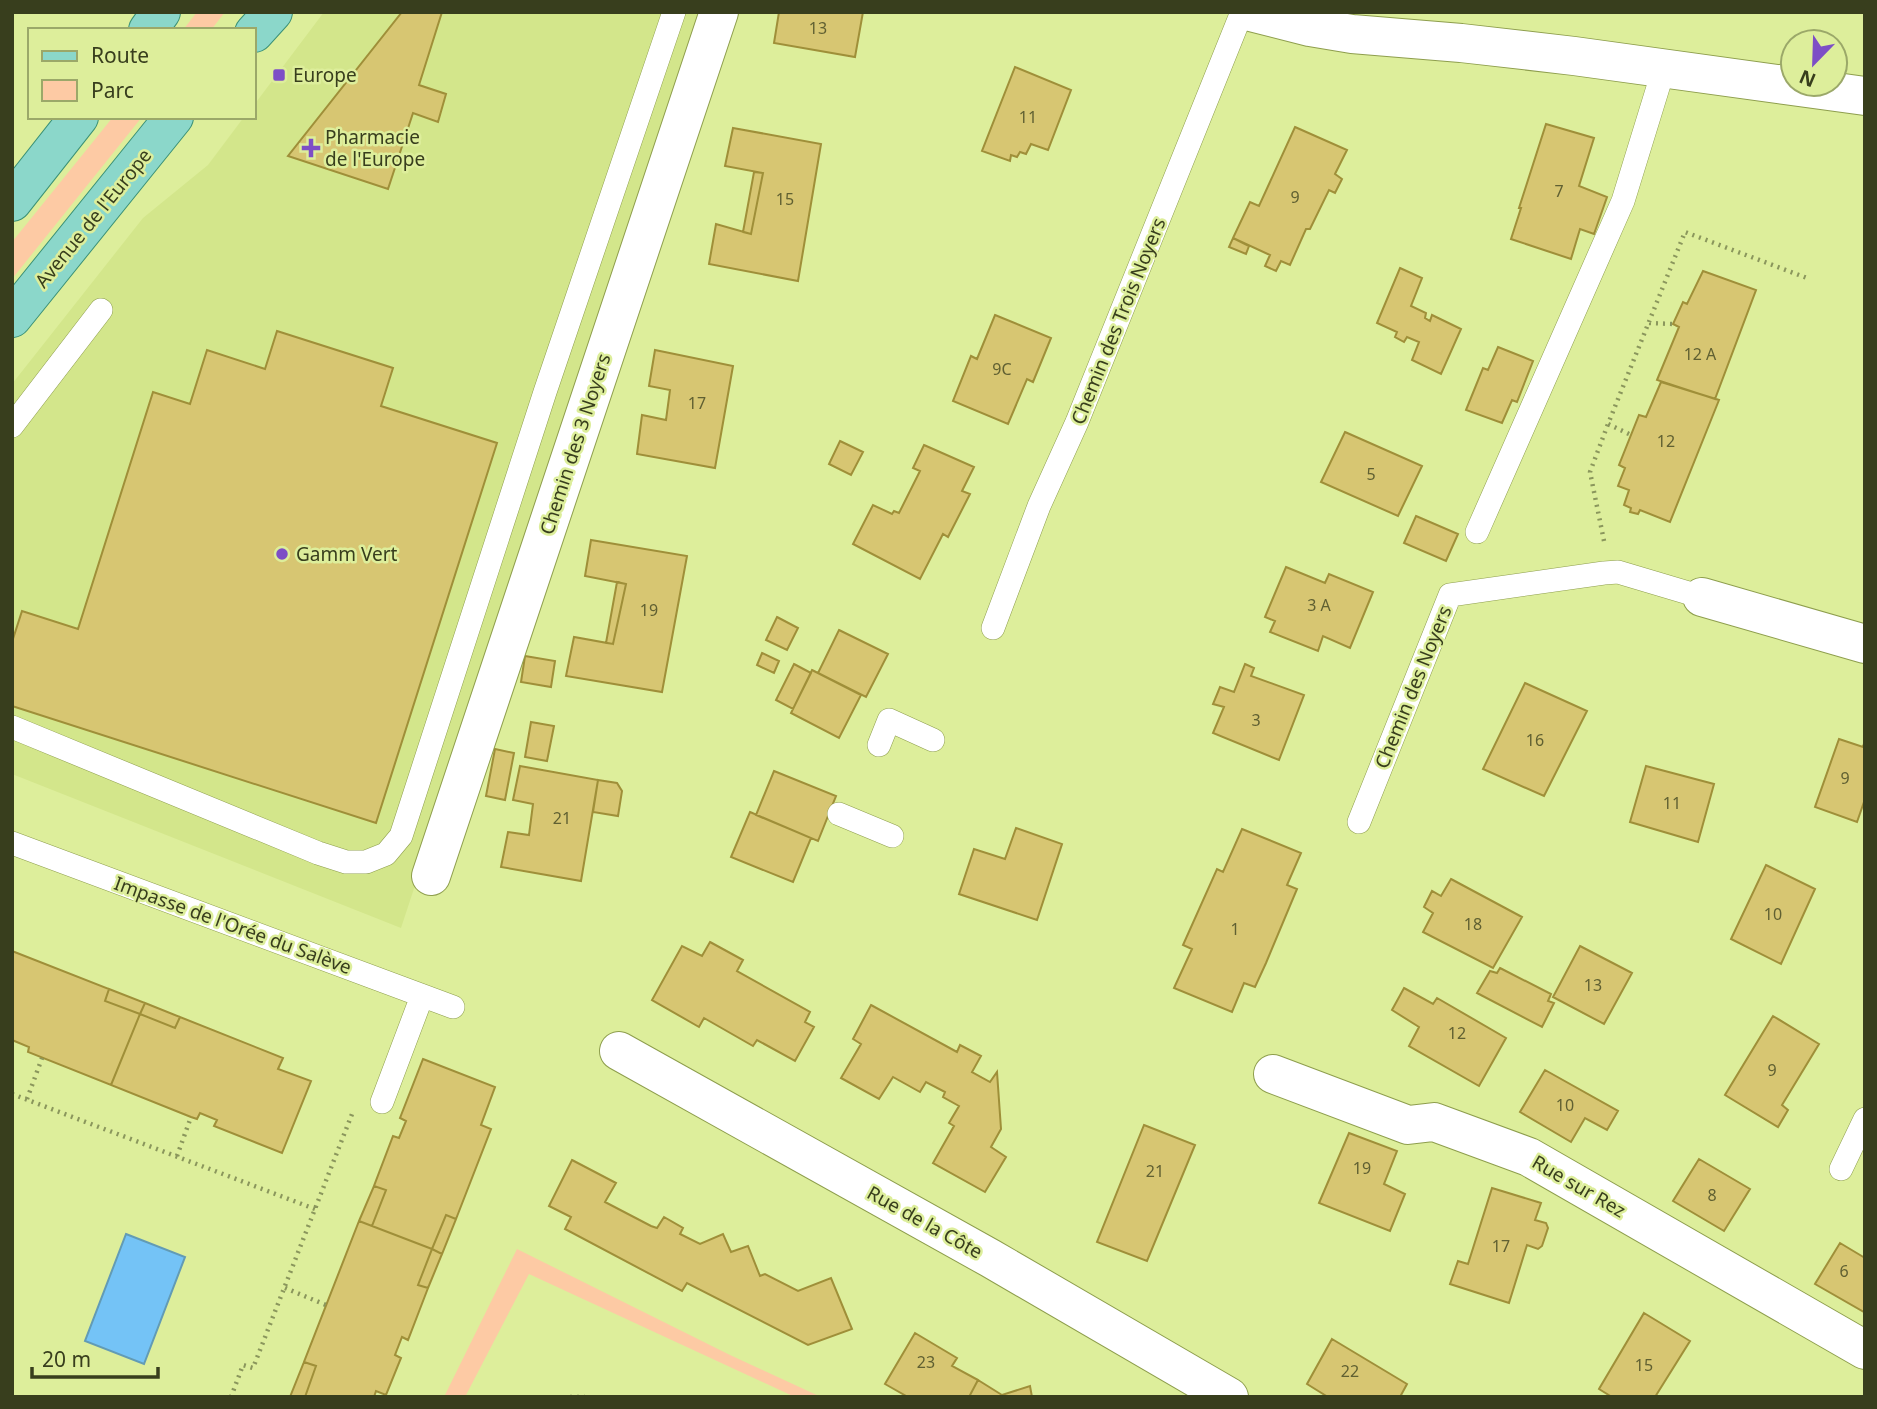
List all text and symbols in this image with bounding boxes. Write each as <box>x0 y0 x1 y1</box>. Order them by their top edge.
house number: 13 <box>809 17 827 39</box>
legend <box>28 28 256 119</box>
north arrow <box>1779 28 1849 98</box>
text: Route <box>91 41 149 69</box>
place label: Europe <box>293 62 357 88</box>
text: N <box>1795 64 1820 94</box>
marker: Europe <box>271 67 287 83</box>
text: Parc <box>91 76 134 104</box>
house number: 11 <box>1019 106 1037 128</box>
place label: Pharmacie de l'Europe <box>325 124 425 172</box>
marker: Pharmacie de l'Europe <box>303 140 319 156</box>
street label: Avenue de l'Europe <box>29 143 157 293</box>
house number: 7 <box>1554 180 1564 202</box>
house number: 9 <box>1290 186 1300 208</box>
house number: 15 <box>776 188 794 210</box>
street label: Chemin des Trois Noyers <box>1065 214 1171 428</box>
house number: 12 A <box>1684 343 1717 365</box>
street label: Chemin des 3 Noyers <box>533 350 617 538</box>
house number: 9C <box>992 358 1012 380</box>
house number: 17 <box>688 392 706 414</box>
house number: 12 <box>1657 430 1675 452</box>
house number: 5 <box>1366 463 1376 485</box>
place label: Gamm Vert <box>296 541 398 567</box>
marker: Gamm Vert <box>274 546 290 562</box>
house number: 3 A <box>1307 594 1332 616</box>
house number: 19 <box>640 599 658 621</box>
street label: Chemin des Noyers <box>1369 602 1457 772</box>
house number: 3 <box>1251 709 1261 731</box>
house number: 16 <box>1526 729 1544 751</box>
house number: 9 <box>1840 767 1850 789</box>
house number: 11 <box>1663 792 1681 814</box>
house number: 21 <box>553 807 571 829</box>
street label: Impasse de l'Orée du Salève <box>111 870 355 980</box>
house number: 10 <box>1764 903 1782 925</box>
house number: 18 <box>1464 913 1482 935</box>
house number: 1 <box>1230 918 1240 940</box>
house number: 13 <box>1584 974 1602 996</box>
house number: 12 <box>1448 1022 1466 1044</box>
house number: 9 <box>1767 1059 1777 1081</box>
house number: 10 <box>1556 1094 1574 1116</box>
street label: Rue sur Rez <box>1527 1149 1631 1223</box>
house number: 19 <box>1353 1157 1371 1179</box>
house number: 21 <box>1146 1160 1164 1182</box>
street label: Rue de la Côte <box>863 1180 987 1264</box>
house number: 8 <box>1707 1184 1717 1206</box>
house number: 17 <box>1492 1235 1510 1257</box>
house number: 6 <box>1839 1260 1849 1282</box>
scale bar <box>32 1336 158 1380</box>
text: 20 m <box>42 1345 91 1373</box>
house number: 23 <box>917 1351 935 1373</box>
house number: 15 <box>1635 1354 1653 1376</box>
house number: 22 <box>1341 1360 1359 1382</box>

